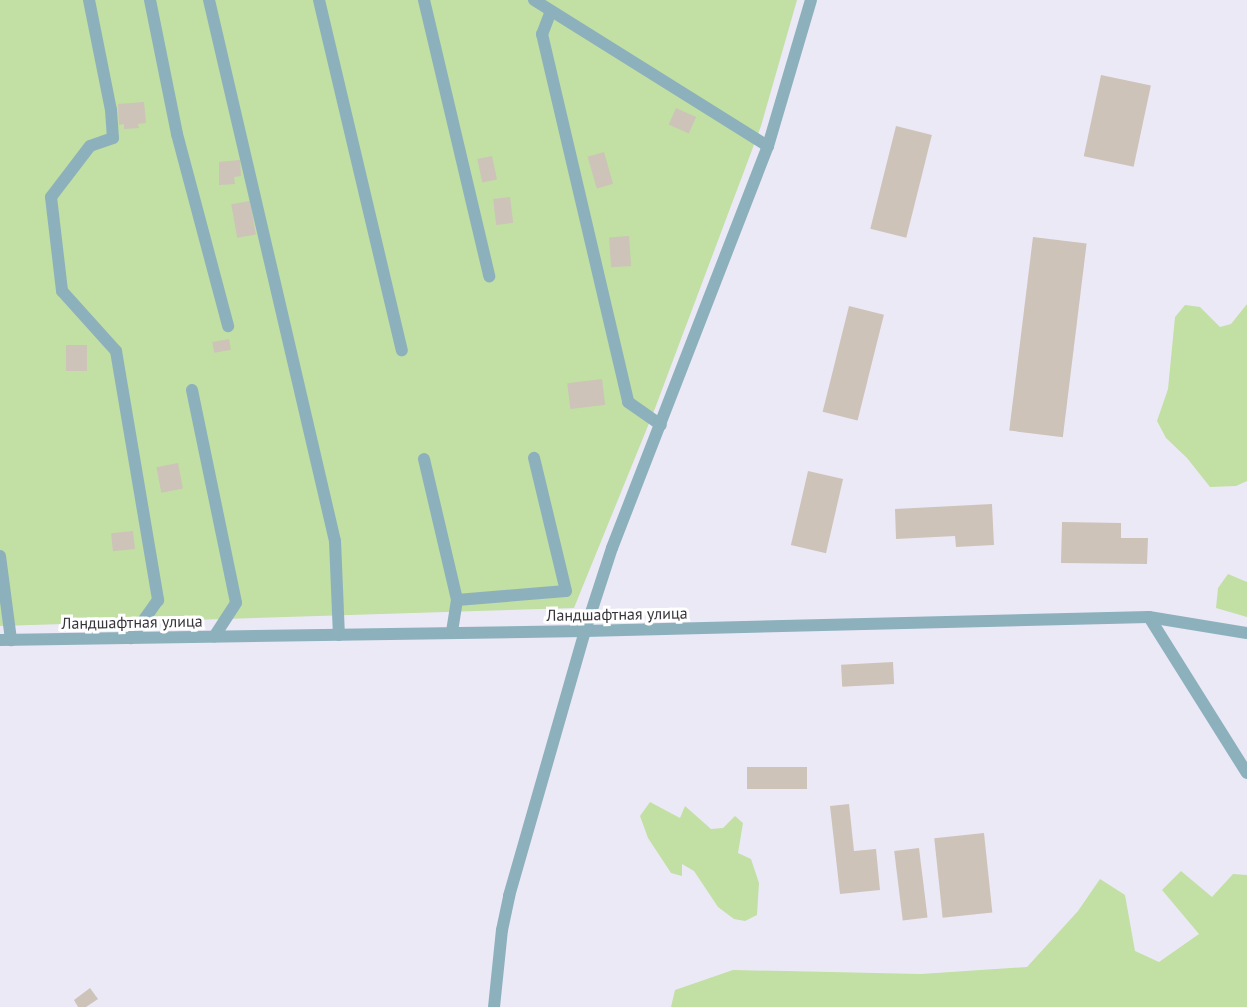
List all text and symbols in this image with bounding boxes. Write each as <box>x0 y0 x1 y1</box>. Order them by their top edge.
street label: Ландшафтная улица <box>546 603 688 625</box>
street label: Ландшафтная улица <box>61 611 203 633</box>

